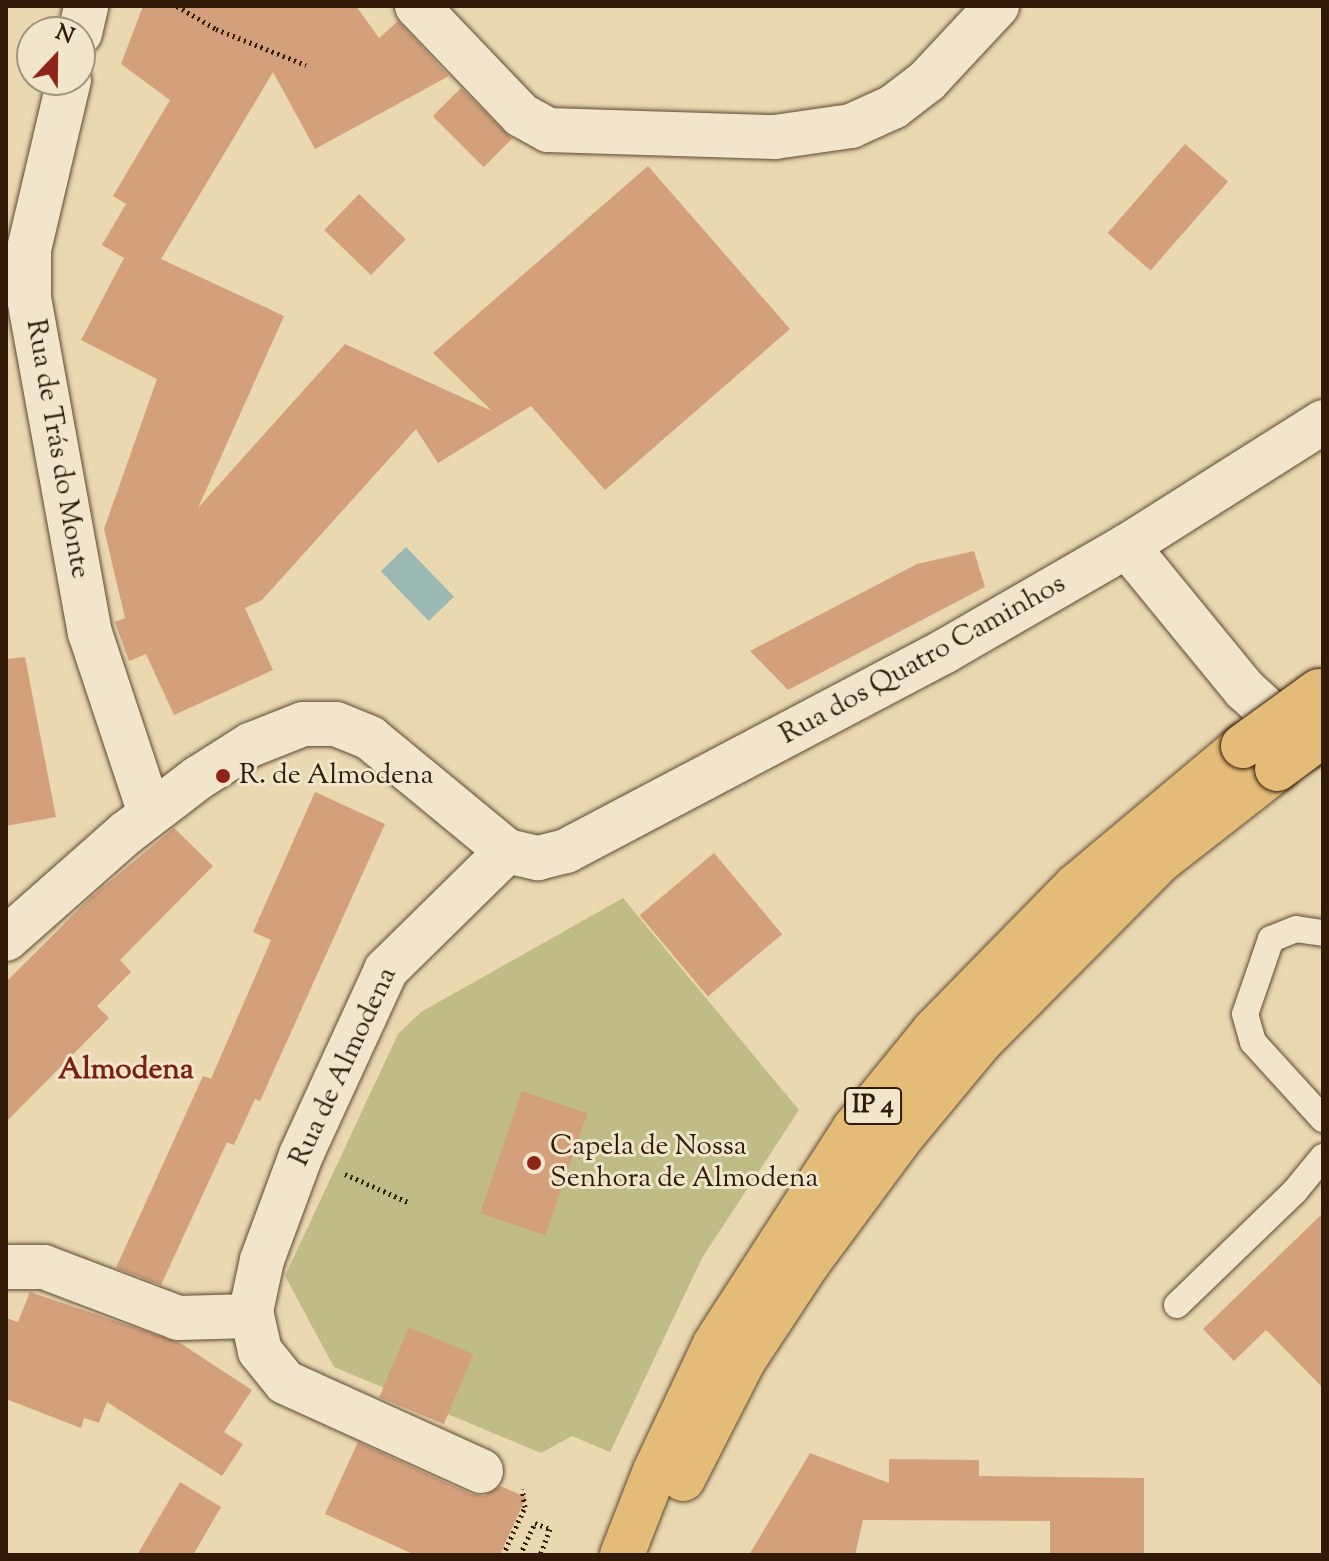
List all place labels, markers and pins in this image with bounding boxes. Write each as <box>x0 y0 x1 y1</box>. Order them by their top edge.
place label: R. de Almodena <box>239 759 433 793</box>
marker: R. de Almodena <box>214 767 232 785</box>
place label: Capela de Nossa Senhora de Almodena <box>550 1130 818 1196</box>
marker: Capela de Nossa Senhora de Almodena <box>525 1154 543 1172</box>

